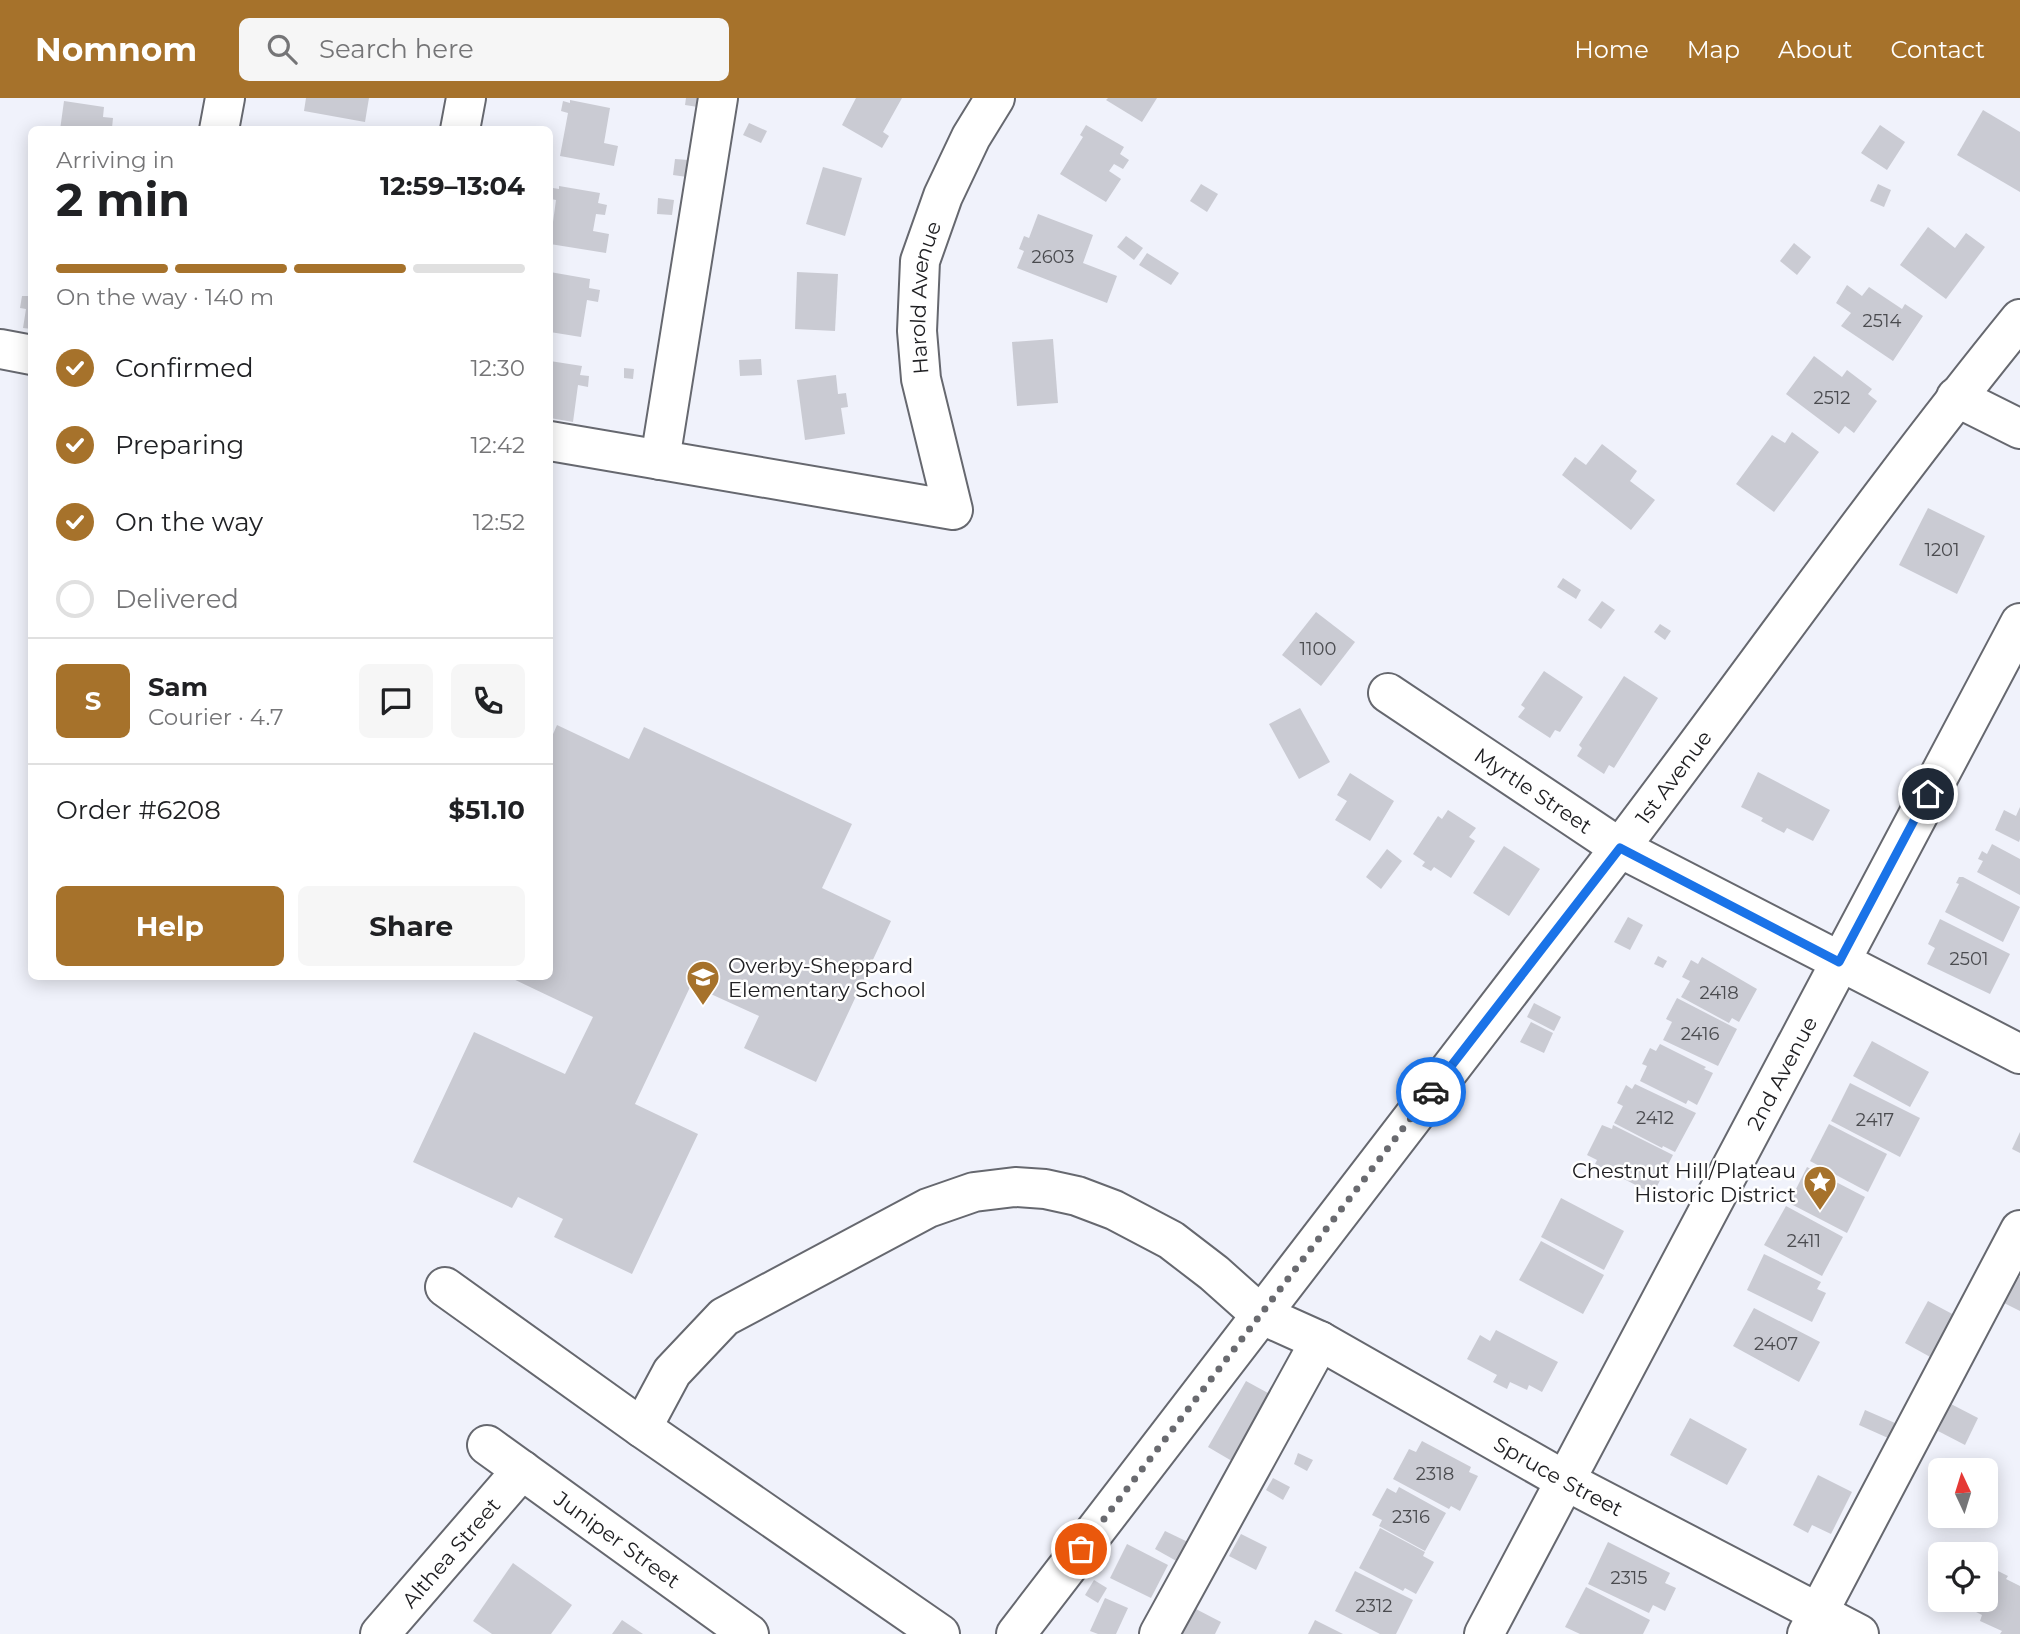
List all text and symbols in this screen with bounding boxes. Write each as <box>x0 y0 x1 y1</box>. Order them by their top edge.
search box <box>239 18 729 81</box>
text: Nomnom <box>35 29 197 69</box>
icon: search <box>263 30 301 68</box>
text: Search here <box>319 33 474 65</box>
text: Home <box>1574 35 1649 64</box>
text: Map <box>1687 35 1740 64</box>
text: About <box>1778 35 1852 64</box>
text: Contact <box>1890 35 1985 64</box>
text: Arriving in <box>56 146 175 174</box>
text: 12:59–13:04 <box>380 170 525 202</box>
text: 2 min <box>56 171 190 228</box>
street label: Harold Avenue <box>904 217 946 376</box>
house number: 2603 <box>1031 246 1075 268</box>
text: On the way · 140 m <box>56 283 274 311</box>
house number: 2514 <box>1863 310 1902 332</box>
icon: check <box>56 349 94 387</box>
text: Confirmed <box>115 352 254 384</box>
text: 12:30 <box>471 354 525 382</box>
house number: 2512 <box>1813 387 1851 409</box>
icon: check <box>56 426 94 464</box>
text: Preparing <box>115 429 244 461</box>
text: 12:42 <box>471 431 525 459</box>
icon: check <box>56 503 94 541</box>
text: On the way <box>115 506 263 538</box>
text: 12:52 <box>473 508 525 536</box>
house number: 1201 <box>1924 539 1960 561</box>
text: Delivered <box>115 583 239 615</box>
house number: 1100 <box>1300 638 1336 660</box>
button: chat <box>359 664 433 738</box>
button: phone <box>451 664 525 738</box>
text: Sam <box>148 671 208 703</box>
text: S <box>85 685 101 717</box>
text: Courier · 4.7 <box>148 703 284 731</box>
street label: 1st Avenue <box>1630 725 1716 829</box>
street label: Myrtle Street <box>1470 742 1597 838</box>
pin <box>1898 764 1958 824</box>
icon: home <box>1909 775 1947 813</box>
text: Order #6208 <box>56 794 221 826</box>
text: $51.10 <box>449 794 525 826</box>
button: Help <box>56 886 284 966</box>
button: Share <box>298 886 525 966</box>
house number: 2501 <box>1950 948 1988 970</box>
place label: Overby-Sheppard Elementary School <box>728 953 926 1002</box>
school or university icon: Overby-Sheppard Elementary School <box>684 958 722 1007</box>
house number: 2418 <box>1699 982 1739 1004</box>
street label: 2nd Avenue <box>1741 1012 1822 1134</box>
house number: 2416 <box>1681 1023 1719 1045</box>
courier <box>1396 1057 1466 1127</box>
icon: car <box>1412 1073 1450 1111</box>
house number: 2412 <box>1636 1107 1674 1129</box>
house number: 2417 <box>1856 1109 1894 1131</box>
place label: Chestnut Hill/Plateau Historic District <box>1572 1158 1796 1207</box>
place icon: Chestnut Hill/Plateau Historic District <box>1801 1163 1839 1212</box>
house number: 2411 <box>1787 1230 1821 1252</box>
house number: 2407 <box>1754 1333 1798 1355</box>
street label: Spruce Street <box>1490 1430 1627 1521</box>
north arrow <box>1928 1458 1998 1528</box>
map controls <box>1928 1458 1998 1612</box>
house number: 2318 <box>1416 1463 1454 1485</box>
street label: Juniper Street <box>549 1485 685 1593</box>
street label: Althea Street <box>396 1492 505 1612</box>
house number: 2316 <box>1392 1506 1430 1528</box>
pin <box>1051 1519 1111 1579</box>
icon: bag <box>1062 1530 1100 1568</box>
button: locate <box>1928 1542 1998 1612</box>
house number: 2315 <box>1610 1567 1648 1589</box>
house number: 2312 <box>1355 1595 1393 1617</box>

